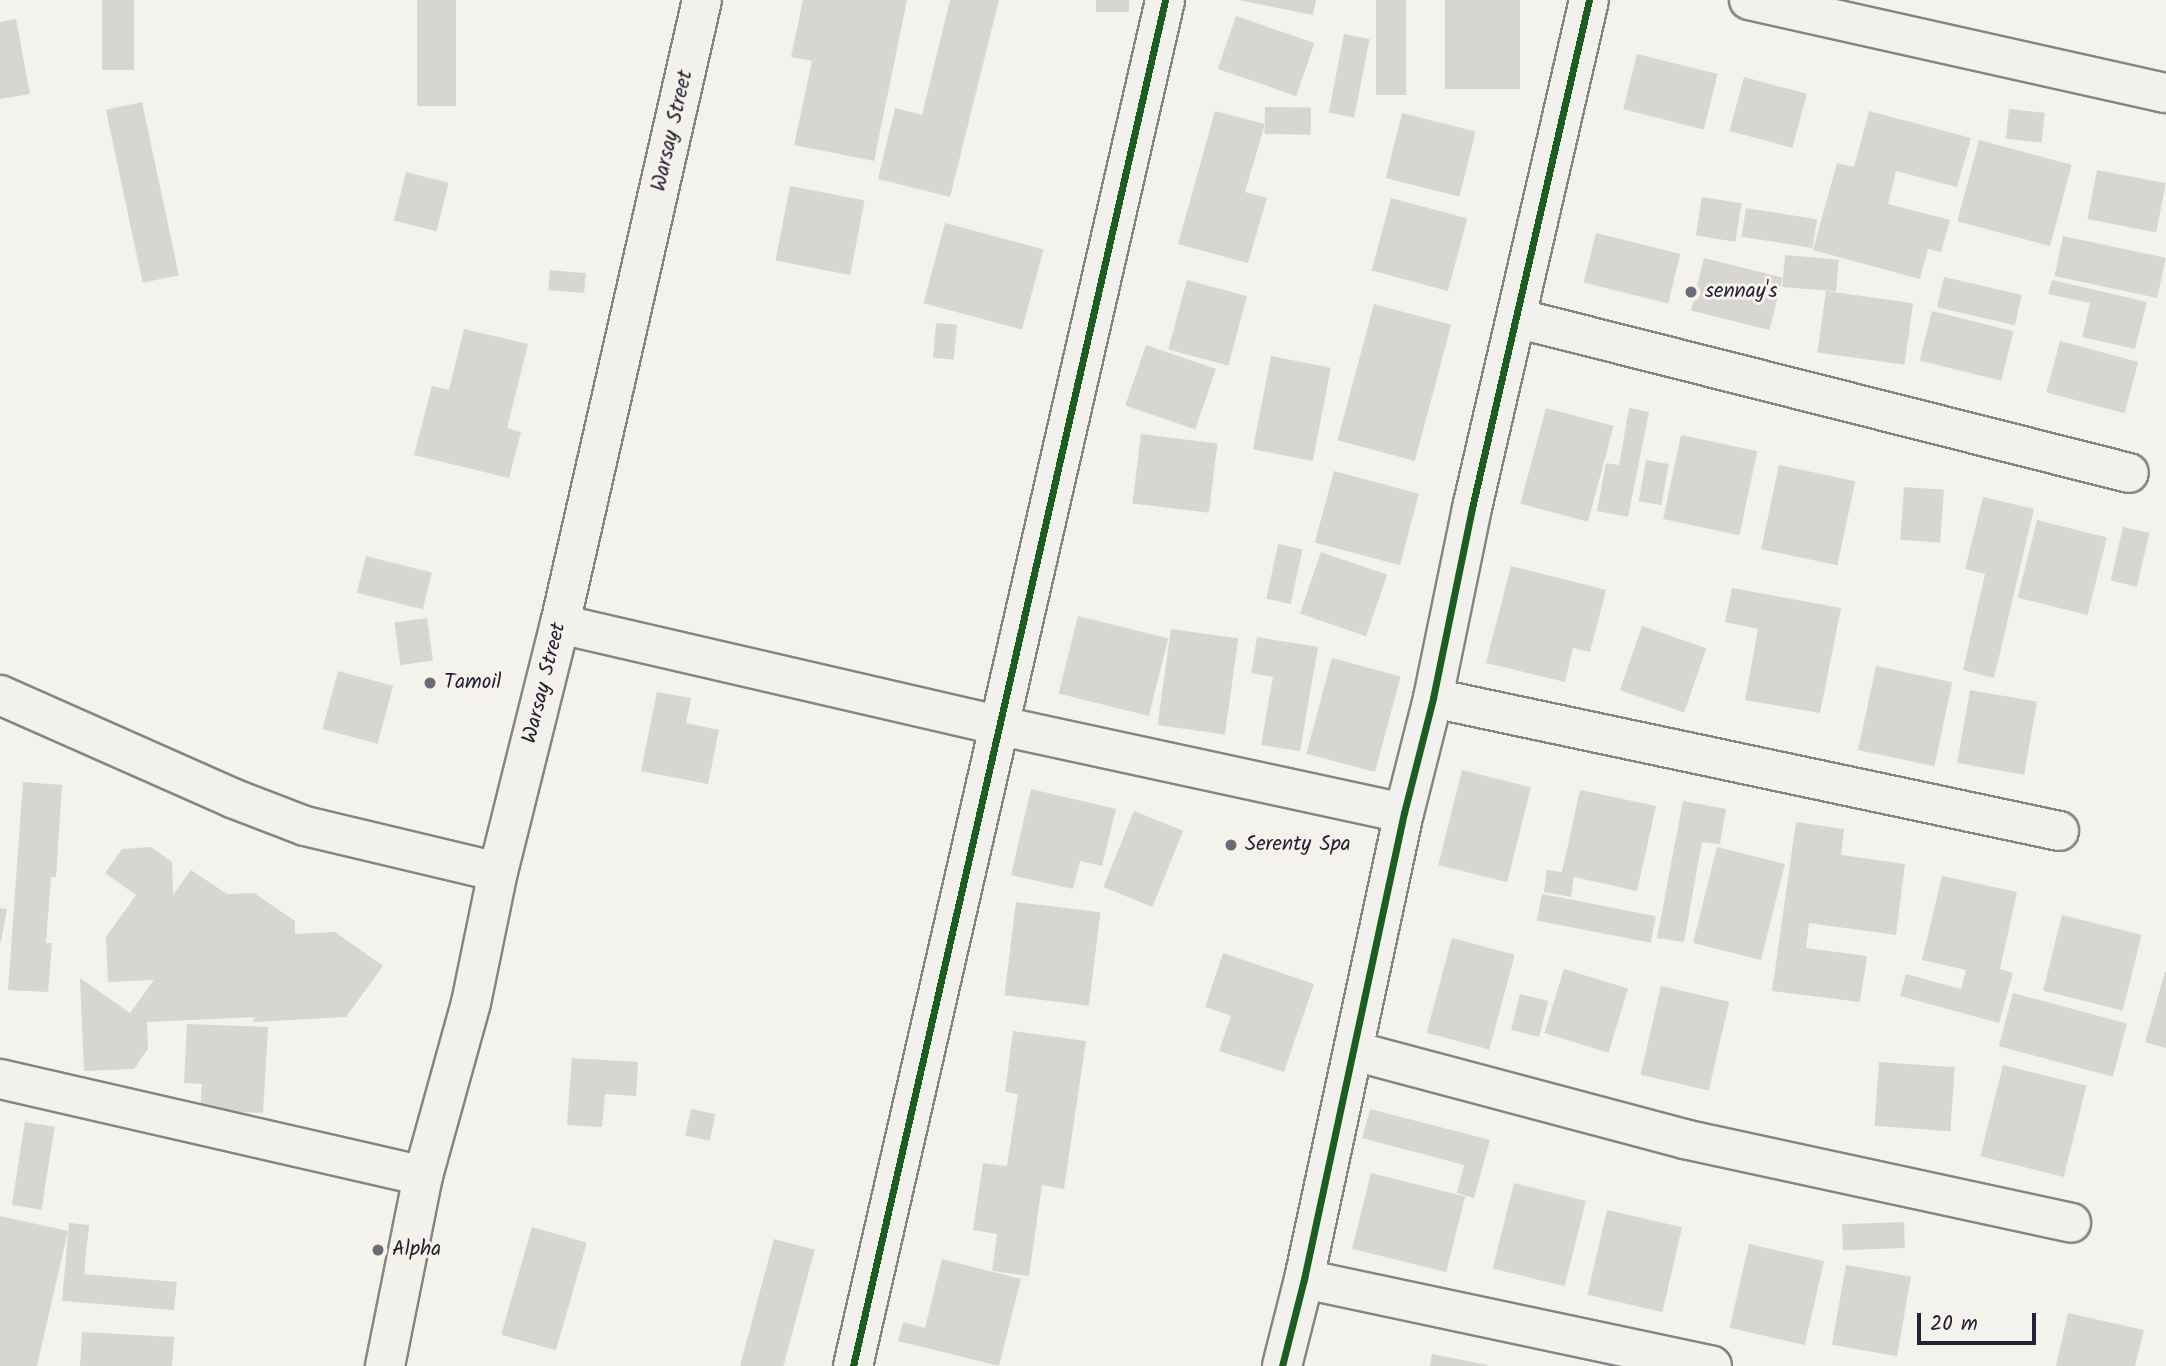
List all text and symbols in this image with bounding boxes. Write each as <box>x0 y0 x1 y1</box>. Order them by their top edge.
street label: Warsay Street <box>647 68 699 194</box>
place label: sennay's <box>1705 279 1777 305</box>
marker: sennay's <box>1683 284 1699 300</box>
street label: Warsay Street <box>518 620 572 746</box>
place label: Tamoil <box>444 670 501 696</box>
marker: Tamoil <box>422 675 438 691</box>
place label: Serenty Spa <box>1245 832 1351 858</box>
marker: Serenty Spa <box>1223 837 1239 853</box>
place label: Alpha <box>392 1237 441 1263</box>
marker: Alpha <box>370 1242 386 1258</box>
scale bar <box>1921 1300 2040 1344</box>
text: 20 m <box>1930 1308 1978 1341</box>

